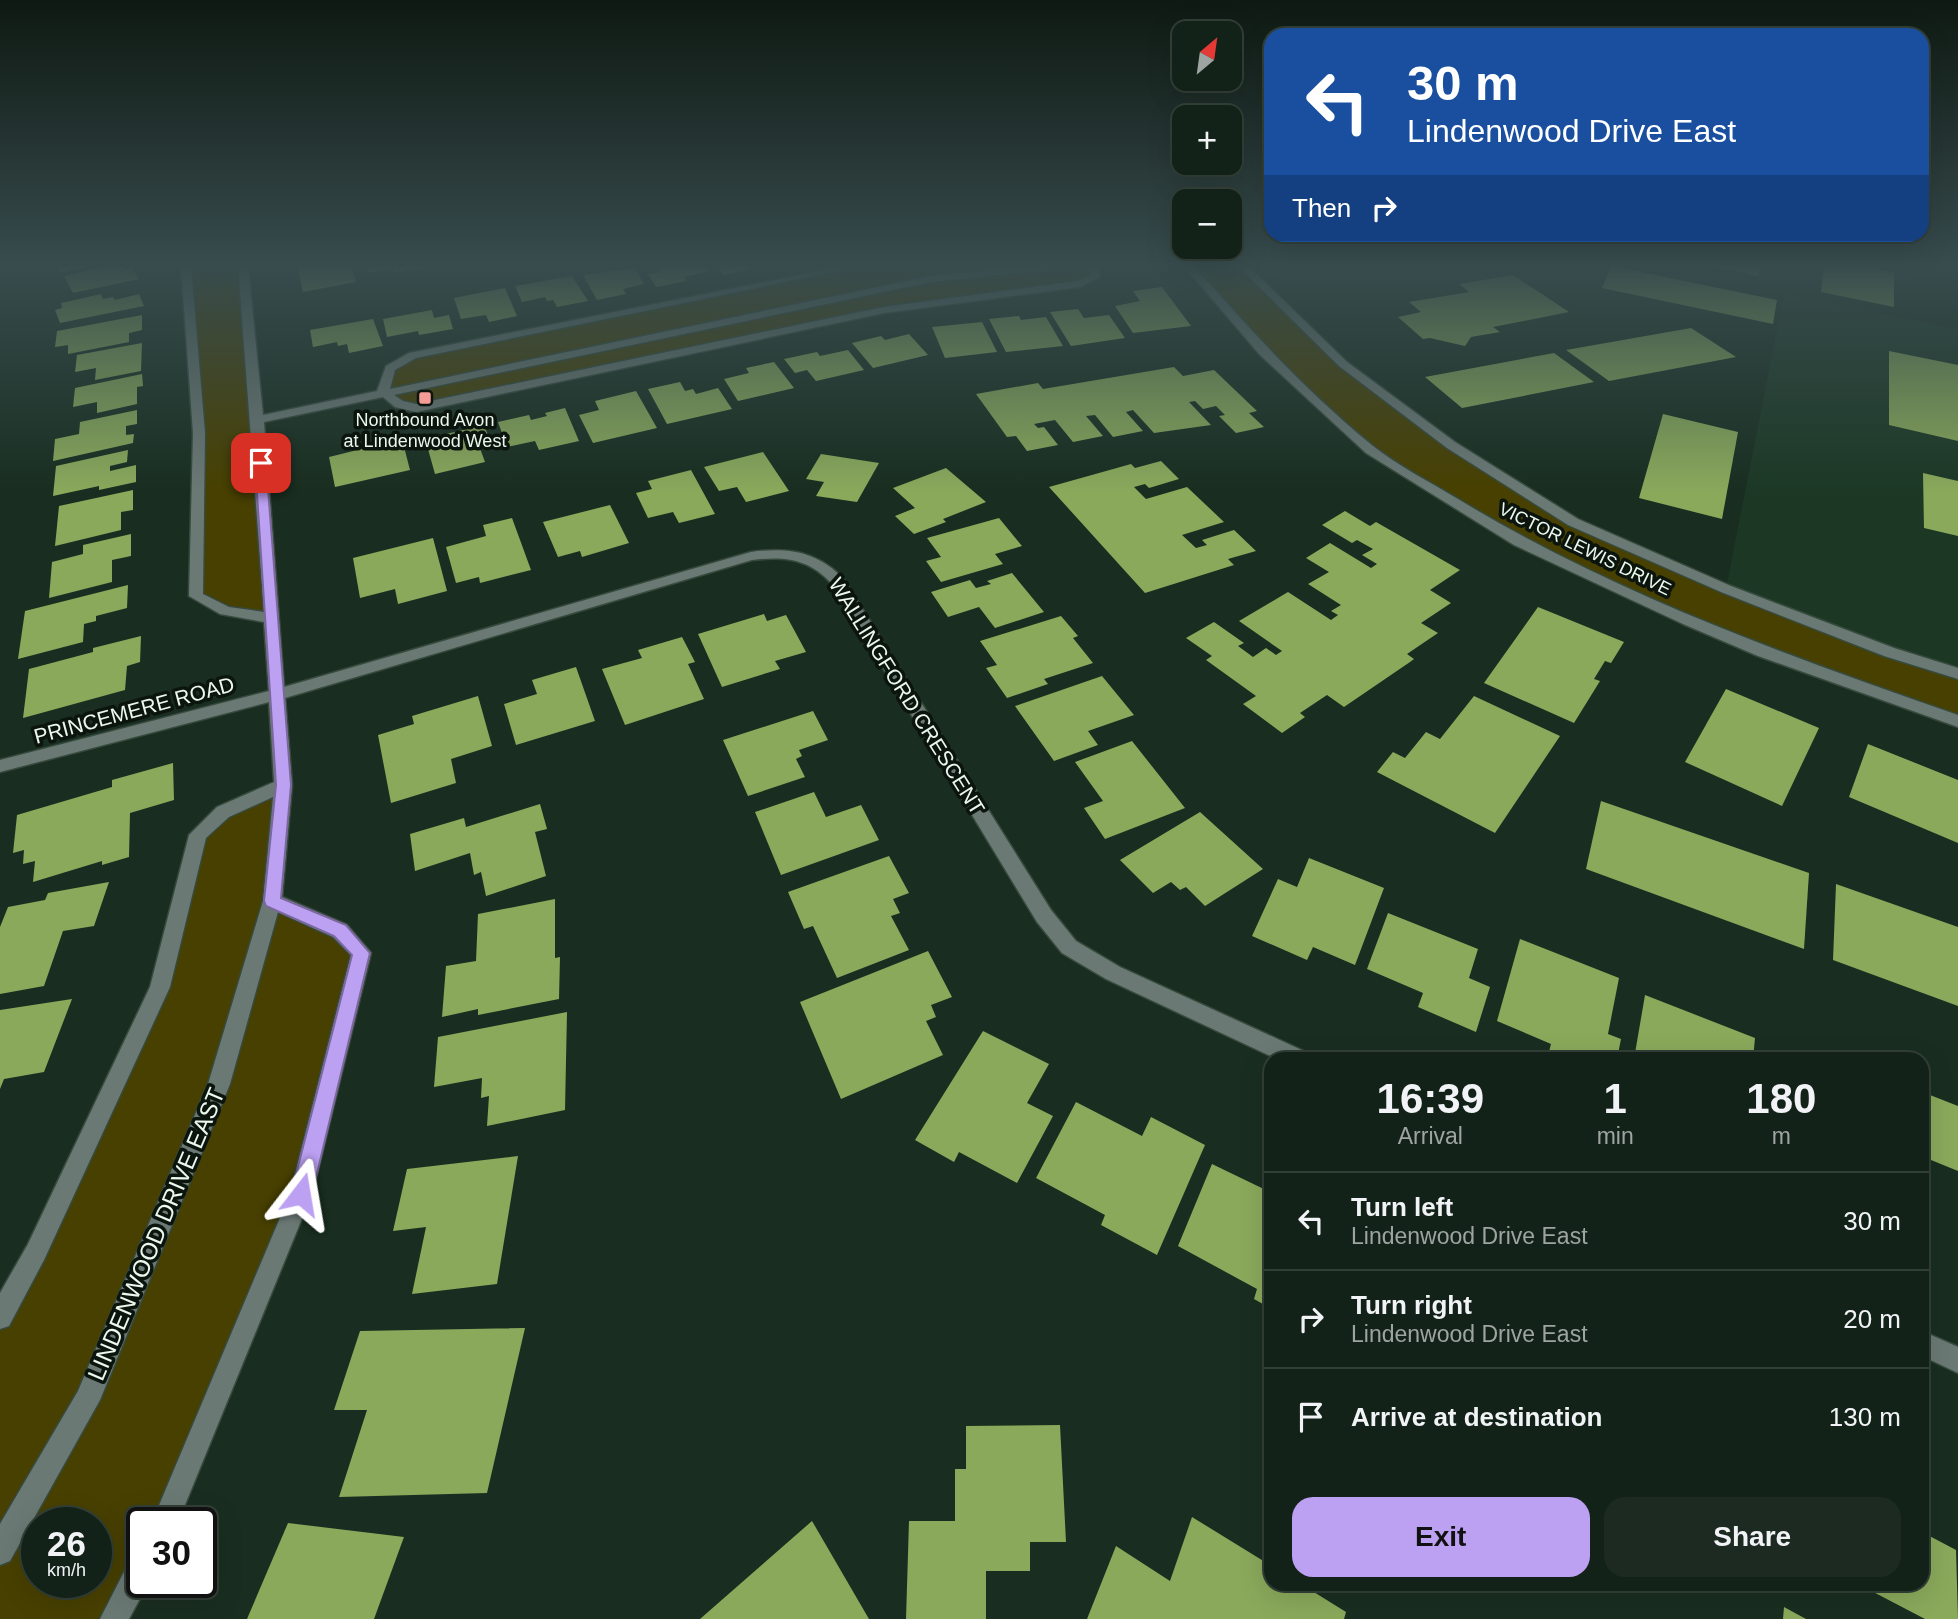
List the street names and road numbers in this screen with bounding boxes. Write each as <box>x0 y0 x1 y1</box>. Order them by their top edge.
street label: VICTOR LEWIS DRIVE <box>1496 499 1674 599</box>
street label: WALLINGFORD CRESCENT <box>824 573 990 819</box>
street label: PRINCEMERE ROAD <box>31 672 237 748</box>
street label: LINDENWOOD DRIVE EAST <box>82 1084 230 1384</box>

